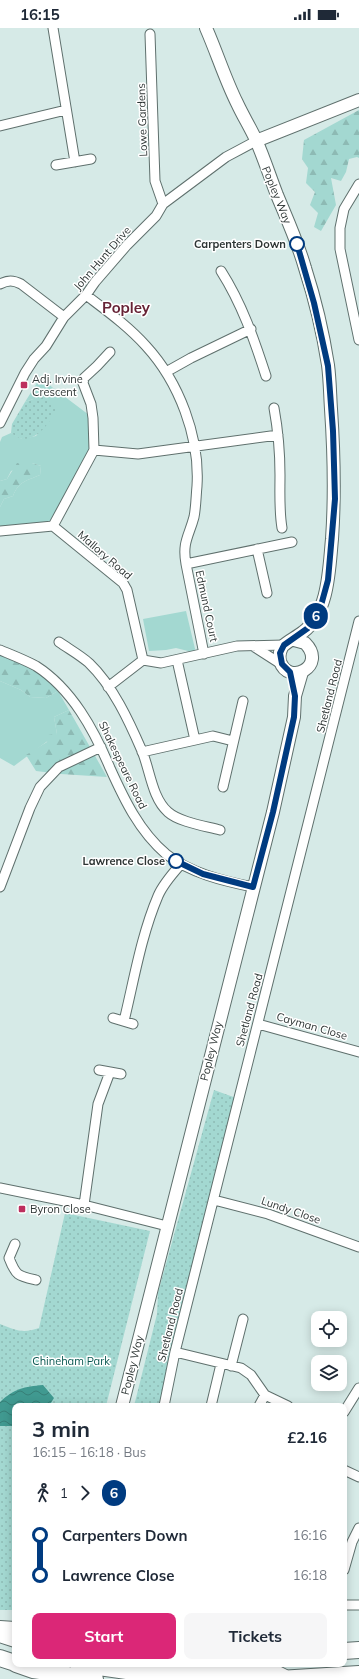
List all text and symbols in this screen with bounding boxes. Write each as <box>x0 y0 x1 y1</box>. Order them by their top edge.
text: 16:15 <box>20 5 60 24</box>
street label: Lowe Gardens <box>134 83 150 157</box>
street label: Popley Way <box>259 164 295 226</box>
street label: John Hunt Drive <box>70 223 134 293</box>
marker: Carpenters Down <box>289 236 305 252</box>
place label: Carpenters Down <box>194 237 286 251</box>
district label: Popley <box>102 298 151 317</box>
place label: Adj. Irvine Crescent <box>32 372 83 399</box>
marker: Adj. Irvine Crescent <box>19 380 29 390</box>
street label: Mallory Road <box>75 528 135 582</box>
street label: Edmund Court <box>193 569 221 643</box>
line badge: 6 <box>303 603 329 629</box>
text: 6 <box>312 607 320 625</box>
street label: Shetland Road <box>313 658 345 734</box>
street label: Shakespeare Road <box>96 719 150 811</box>
marker: Lawrence Close <box>168 853 184 869</box>
place label: Lawrence Close <box>83 854 165 868</box>
street label: Shetland Road <box>233 972 265 1048</box>
street label: Cayman Close <box>275 1009 349 1043</box>
street label: Popley Way <box>197 1020 225 1082</box>
street label: Lundy Close <box>259 1193 323 1227</box>
place label: Byron Close <box>30 1202 91 1216</box>
marker: Byron Close <box>17 1204 27 1214</box>
street label: Shetland Road <box>154 1287 186 1363</box>
map controls <box>311 1311 347 1391</box>
button: locate <box>311 1311 347 1347</box>
street label: Popley Way <box>118 1334 146 1396</box>
park label: Chineham Park <box>32 1354 110 1368</box>
button: layers <box>311 1355 347 1391</box>
text: 3 min <box>32 1415 90 1443</box>
text: £2.16 <box>287 1428 327 1447</box>
text: 16:15 – 16:18 · Bus <box>32 1444 146 1460</box>
icon: walk <box>32 1482 54 1504</box>
icon: forward <box>74 1482 96 1504</box>
text: 6 <box>110 1484 118 1502</box>
text: 1 <box>60 1485 68 1501</box>
text: Carpenters Down <box>62 1526 188 1545</box>
text: 16:16 <box>293 1527 327 1543</box>
text: Lawrence Close <box>62 1566 174 1585</box>
text: 16:18 <box>293 1567 327 1583</box>
button: Start <box>32 1613 176 1659</box>
button: Tickets <box>184 1613 327 1659</box>

